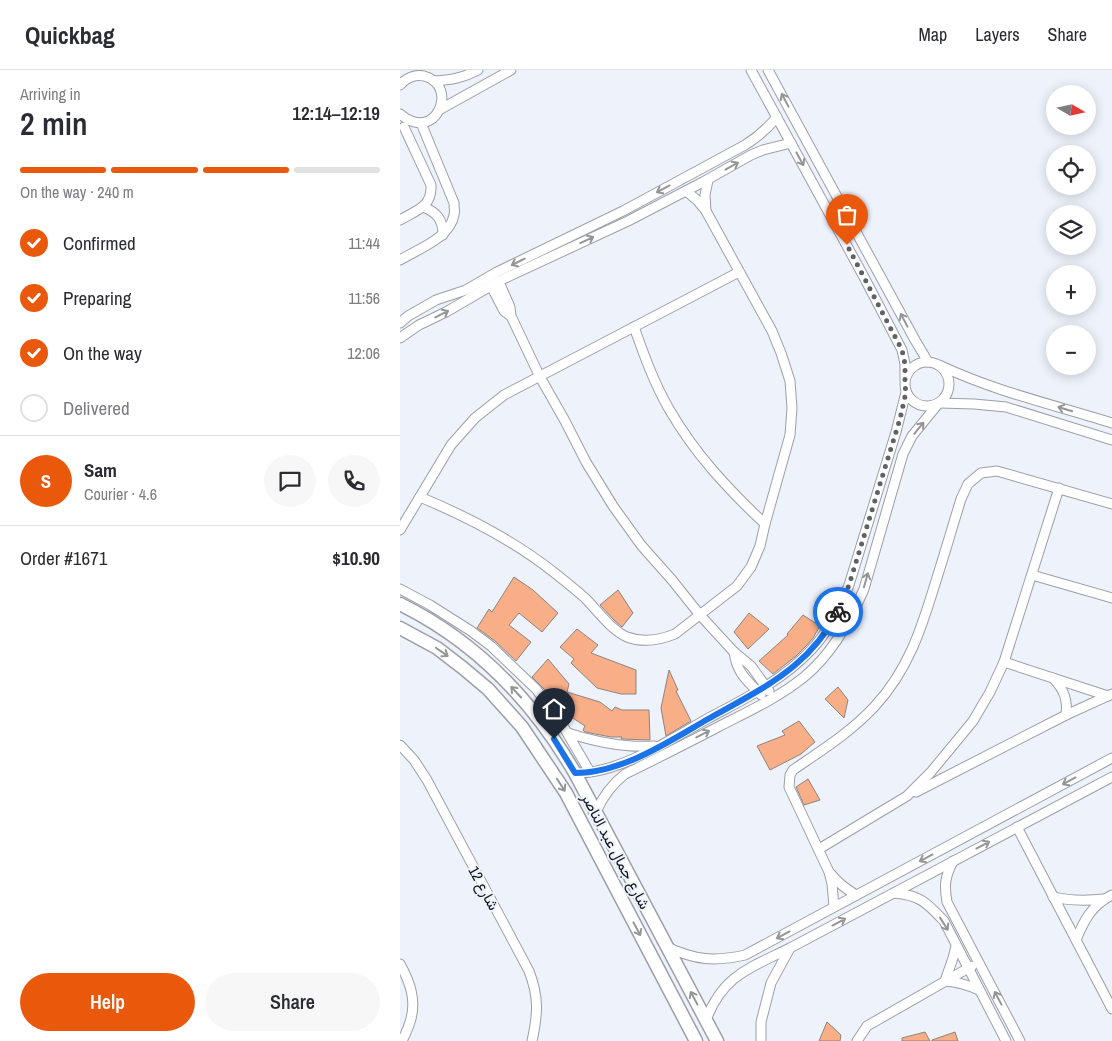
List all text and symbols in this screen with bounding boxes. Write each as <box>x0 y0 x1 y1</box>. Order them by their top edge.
text: Quickbag <box>25 19 115 51</box>
text: Map <box>919 22 947 47</box>
text: Layers <box>975 22 1020 47</box>
text: Share <box>1048 22 1087 47</box>
text: Arriving in <box>20 83 81 105</box>
north arrow <box>1046 85 1096 135</box>
map controls <box>1046 85 1096 375</box>
one-way arrow <box>779 93 789 108</box>
text: 12:14–12:19 <box>292 100 380 126</box>
text: 2 min <box>20 102 88 145</box>
button: locate <box>1046 145 1096 195</box>
one-way arrow <box>796 151 805 166</box>
one-way arrow <box>724 161 739 171</box>
text: On the way · 240 m <box>20 181 134 203</box>
one-way arrow <box>656 185 671 195</box>
pin <box>826 194 868 245</box>
icon: bag <box>833 201 861 229</box>
button: layers <box>1046 205 1096 255</box>
icon: check <box>20 229 48 257</box>
text: Confirmed <box>63 230 136 256</box>
text: 11:44 <box>348 232 380 254</box>
one-way arrow <box>579 235 594 244</box>
one-way arrow <box>510 257 525 267</box>
button: + <box>1046 265 1096 315</box>
icon: check <box>20 284 48 312</box>
text: Preparing <box>63 285 131 311</box>
text: 11:56 <box>348 287 380 309</box>
one-way arrow <box>435 309 450 319</box>
one-way arrow <box>899 312 909 327</box>
button: − <box>1046 325 1096 375</box>
icon: check <box>20 339 48 367</box>
text: On the way <box>63 340 142 366</box>
text: 12:06 <box>347 342 380 364</box>
text: Delivered <box>63 395 130 421</box>
one-way arrow <box>1058 403 1074 413</box>
one-way arrow <box>913 422 924 435</box>
button: chat <box>264 455 316 507</box>
button: phone <box>328 455 380 507</box>
text: Sam <box>84 457 117 483</box>
text: S <box>41 468 51 494</box>
text: Courier · 4.6 <box>84 483 157 505</box>
text: Order #1671 <box>20 545 107 571</box>
text: $10.90 <box>332 545 380 571</box>
one-way arrow <box>862 573 871 589</box>
courier <box>813 587 863 637</box>
icon: bike <box>824 598 852 626</box>
one-way arrow <box>435 647 449 657</box>
one-way arrow <box>510 685 522 698</box>
pin <box>533 688 575 739</box>
icon: home <box>540 695 568 723</box>
one-way arrow <box>695 729 710 738</box>
one-way arrow <box>1062 777 1077 786</box>
one-way arrow <box>556 778 566 792</box>
street label: شارع جمال عبد الناصر <box>575 788 656 913</box>
one-way arrow <box>975 840 990 850</box>
one-way arrow <box>919 854 934 863</box>
street label: شارع 12 <box>463 862 504 914</box>
one-way arrow <box>832 917 847 927</box>
one-way arrow <box>939 917 949 931</box>
one-way arrow <box>633 921 642 936</box>
one-way arrow <box>775 930 790 940</box>
button: Help <box>20 973 195 1031</box>
button: Share <box>205 973 380 1031</box>
one-way arrow <box>689 991 698 1006</box>
one-way arrow <box>993 991 1002 1006</box>

